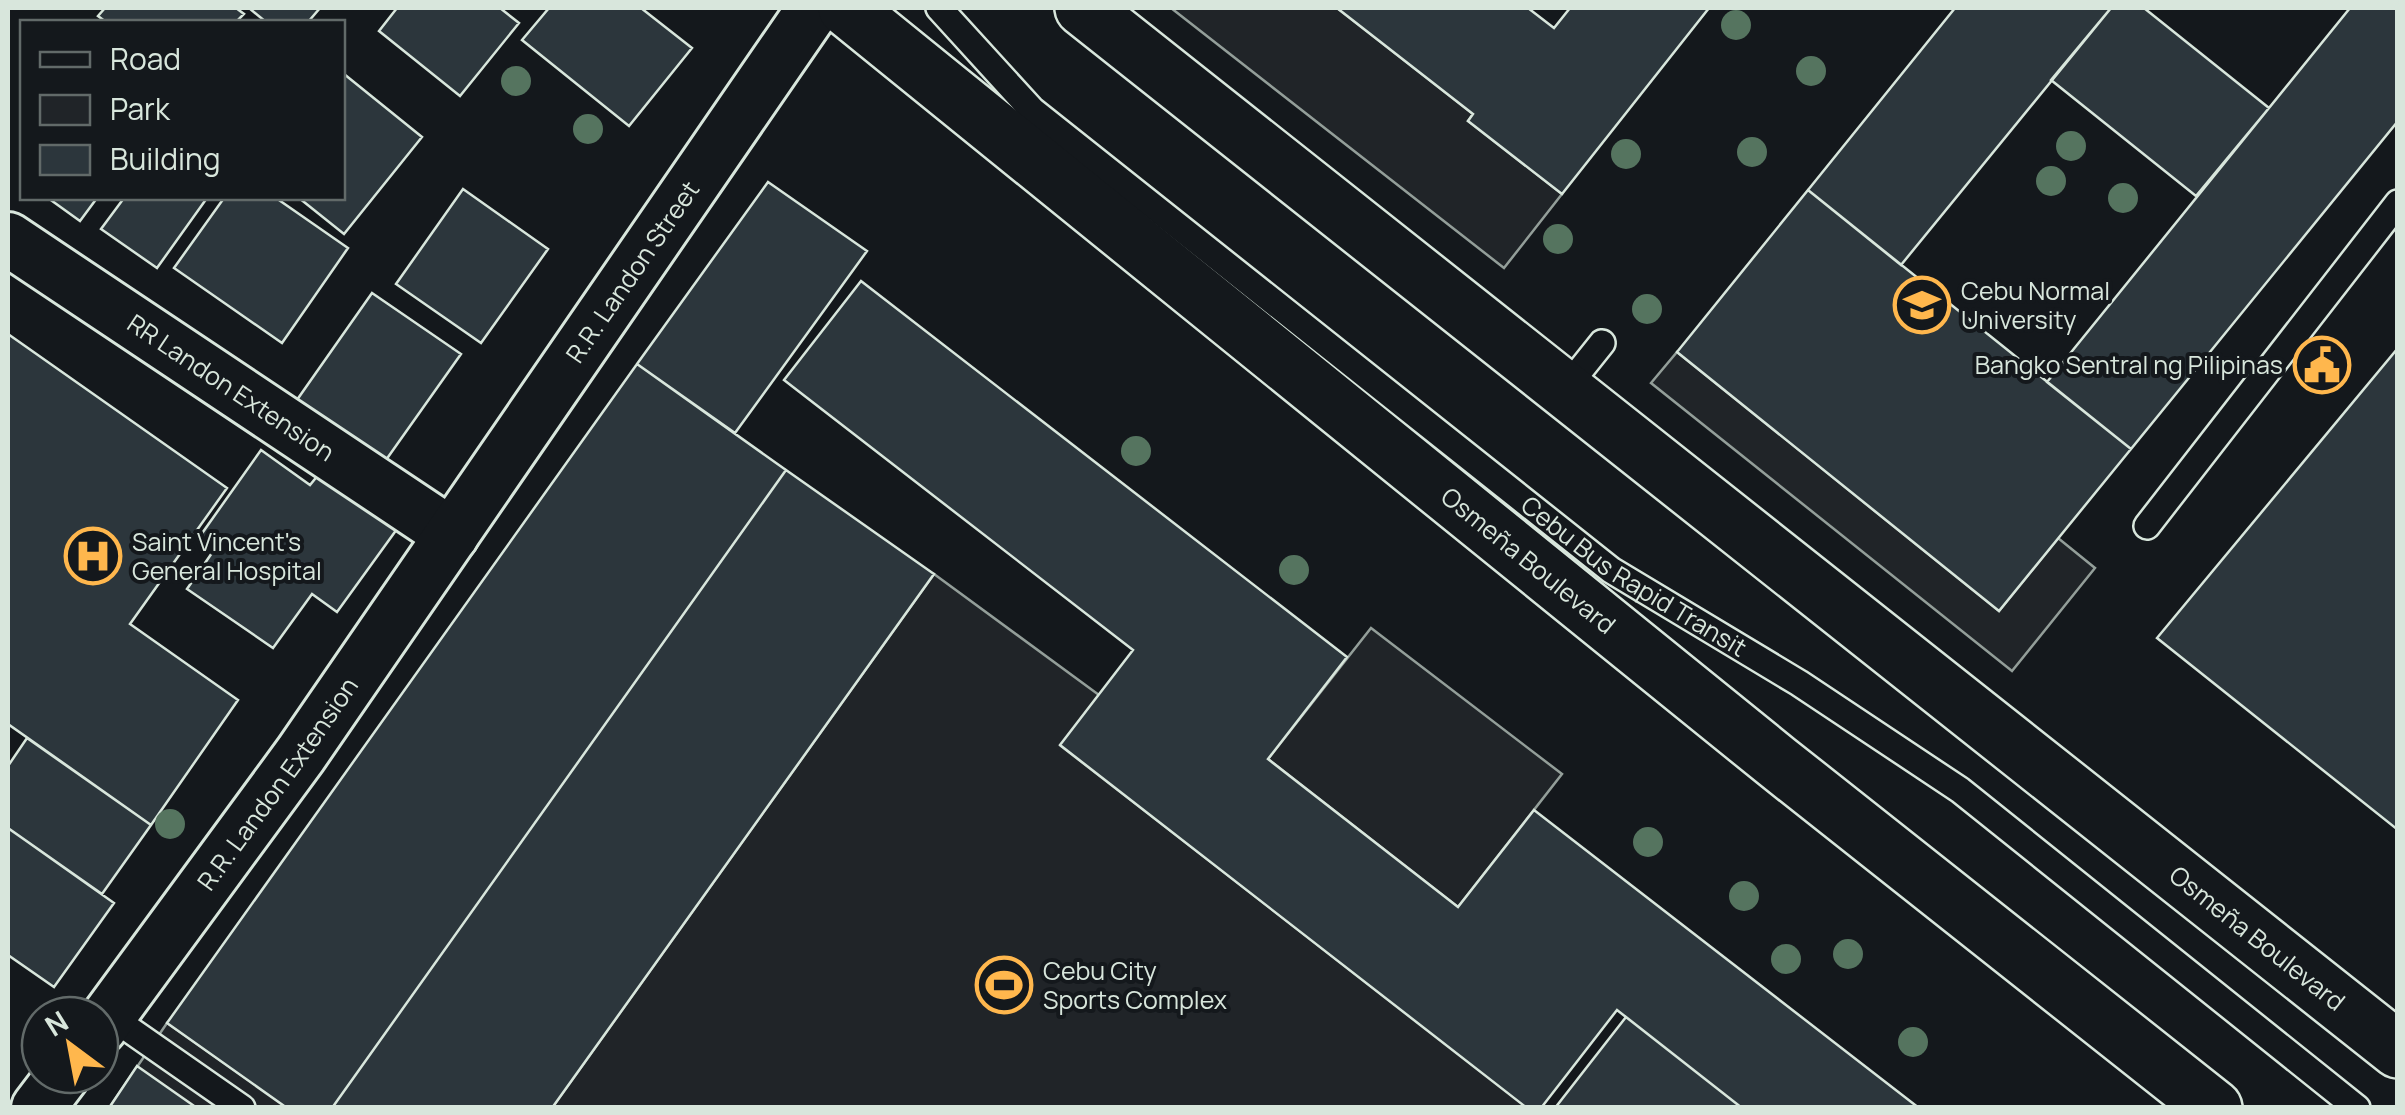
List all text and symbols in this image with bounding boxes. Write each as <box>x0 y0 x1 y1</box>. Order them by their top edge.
legend <box>20 20 345 200</box>
text: Road <box>110 38 181 79</box>
text: Park <box>110 88 171 129</box>
text: Building <box>110 138 221 179</box>
street label: R.R. Landon Street <box>557 174 707 369</box>
place label: Cebu Normal University <box>1961 273 2110 337</box>
school or university icon: Cebu Normal University <box>1892 275 1952 335</box>
street label: RR Landon Extension <box>121 306 342 469</box>
public building icon: Bangko Sentral ng Pilipinas <box>2292 335 2352 395</box>
place label: Bangko Sentral ng Pilipinas <box>1975 347 2283 382</box>
street label: Osmeña Boulevard <box>1434 479 1623 641</box>
street label: Cebu Bus Rapid Transit <box>1514 487 1753 665</box>
place label: Saint Vincent's General Hospital <box>132 524 322 588</box>
hospital icon: Saint Vincent's General Hospital <box>63 526 123 586</box>
street label: R.R. Landon Extension <box>189 670 366 897</box>
street label: Osmeña Boulevard <box>2162 857 2353 1018</box>
place label: Cebu City Sports Complex <box>1043 953 1227 1017</box>
sports icon: Cebu City Sports Complex <box>974 955 1034 1015</box>
north arrow <box>20 995 120 1095</box>
text: N <box>38 1002 75 1044</box>

